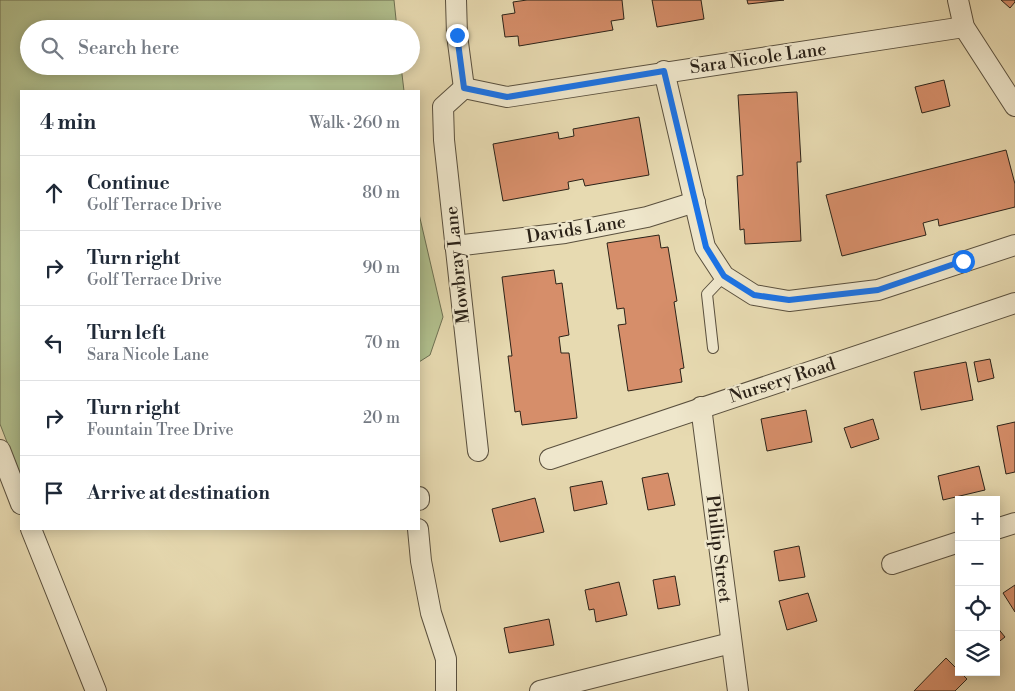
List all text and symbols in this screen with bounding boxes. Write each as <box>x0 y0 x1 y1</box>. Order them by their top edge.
search box <box>20 20 420 75</box>
route end <box>446 24 469 47</box>
icon: search <box>38 34 66 62</box>
text: Search here <box>78 36 179 60</box>
street label: Sara Nicole Lane <box>688 38 828 79</box>
text: 4 min <box>40 110 96 136</box>
text: Walk · 260 m <box>309 113 400 133</box>
text: Continue <box>87 171 170 195</box>
icon: ahead <box>40 179 68 207</box>
text: 80 m <box>362 183 400 203</box>
text: Golf Terrace Drive <box>87 195 222 215</box>
street label: Mowbray Lane <box>440 205 475 325</box>
street label: Davids Lane <box>525 210 628 249</box>
text: Turn right <box>87 246 180 270</box>
route start <box>952 250 975 273</box>
icon: right <box>40 254 68 282</box>
text: 90 m <box>362 258 400 278</box>
text: Golf Terrace Drive <box>87 270 222 290</box>
text: Turn left <box>87 321 166 345</box>
icon: left <box>40 329 68 357</box>
text: 70 m <box>364 333 400 353</box>
text: Sara Nicole Lane <box>87 345 209 365</box>
street label: Nursery Road <box>726 352 839 409</box>
text: Turn right <box>87 396 180 420</box>
icon: right <box>40 404 68 432</box>
text: 20 m <box>363 408 400 428</box>
text: Fountain Tree Drive <box>87 420 234 440</box>
icon: arrive <box>40 479 68 507</box>
text: Arrive at destination <box>87 481 270 505</box>
street label: Phillip Street <box>700 494 737 605</box>
map controls <box>955 496 1000 676</box>
button: + <box>955 496 1000 541</box>
button: − <box>955 541 1000 586</box>
button: locate <box>955 586 1000 631</box>
button: layers <box>955 631 1000 676</box>

